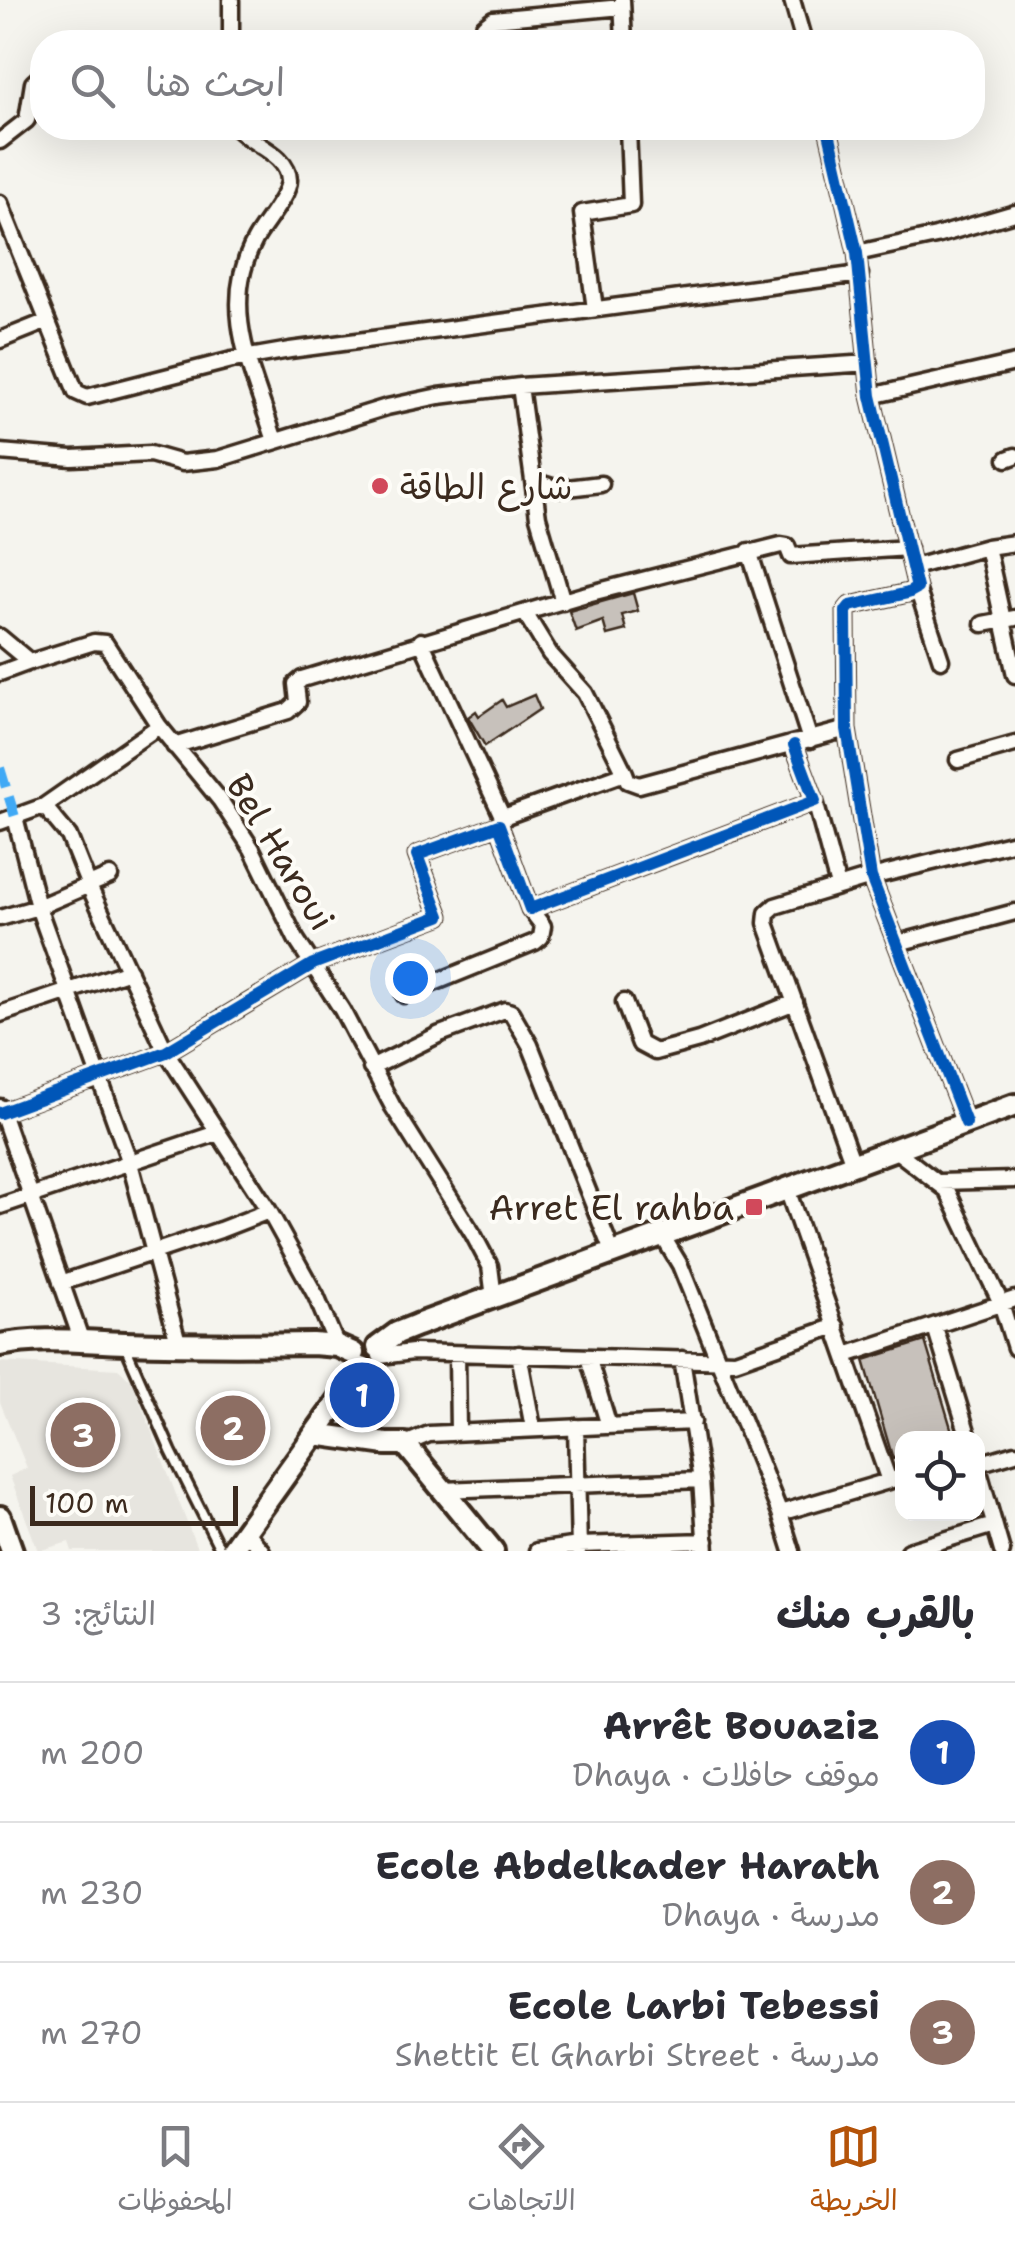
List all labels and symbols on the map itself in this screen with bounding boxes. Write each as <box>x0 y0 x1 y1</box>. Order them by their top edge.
place label: شارع الطاقة <box>400 463 573 512</box>
marker: شارع الطاقة <box>369 475 391 497</box>
street label: Bel Haroui <box>216 765 346 939</box>
your location <box>385 953 436 1004</box>
place label: Arret El rahba <box>489 1184 734 1231</box>
marker: Arret El rahba <box>743 1196 765 1218</box>
pin: 1 <box>330 1358 394 1432</box>
pin: 2 <box>200 1390 266 1466</box>
pin: 3 <box>51 1398 116 1472</box>
scale bar <box>30 1481 238 1526</box>

